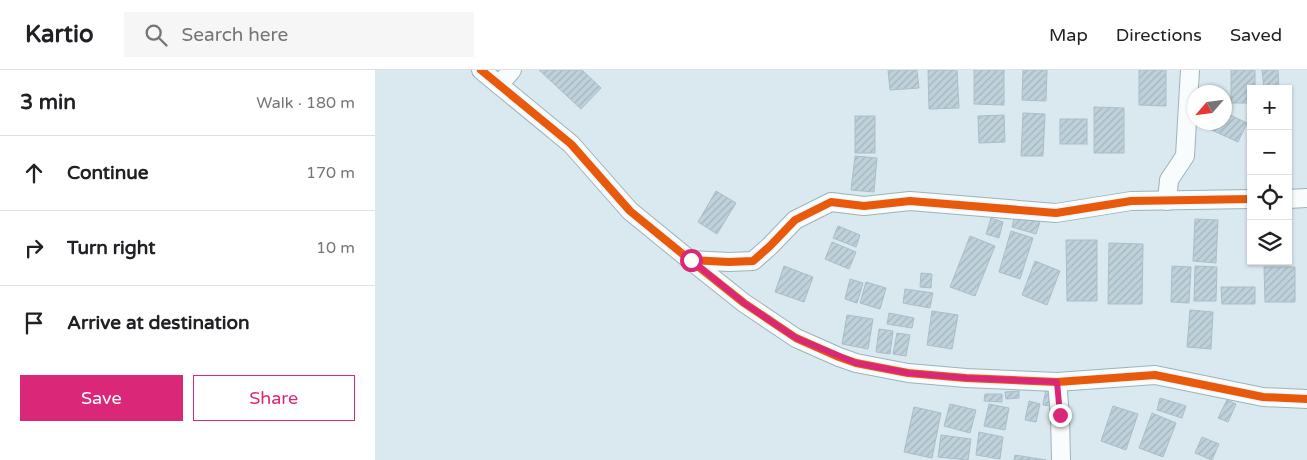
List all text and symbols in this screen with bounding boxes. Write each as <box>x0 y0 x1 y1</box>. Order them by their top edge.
search box <box>124 12 474 57</box>
text: Kartio <box>25 20 94 49</box>
icon: search <box>142 21 170 49</box>
text: Search here <box>182 24 288 46</box>
text: Map <box>1049 24 1088 46</box>
text: Directions <box>1116 24 1202 46</box>
text: Saved <box>1230 24 1282 46</box>
north arrow <box>1187 85 1232 130</box>
map controls <box>1247 85 1292 265</box>
button: + <box>1247 85 1292 130</box>
text: 3 min <box>20 90 76 115</box>
text: Walk · 180 m <box>256 93 355 113</box>
button: − <box>1247 130 1292 175</box>
icon: ahead <box>20 159 48 187</box>
text: Continue <box>67 162 149 184</box>
text: 170 m <box>306 163 355 183</box>
button: locate <box>1247 175 1292 220</box>
button: layers <box>1247 220 1292 265</box>
icon: right <box>20 234 48 262</box>
text: Turn right <box>67 237 155 259</box>
text: 10 m <box>316 238 355 258</box>
route start <box>680 249 703 272</box>
icon: arrive <box>20 309 48 337</box>
text: Arrive at destination <box>67 312 250 334</box>
button: Save <box>20 375 183 421</box>
button: Share <box>193 375 355 421</box>
route end <box>1049 404 1072 427</box>

